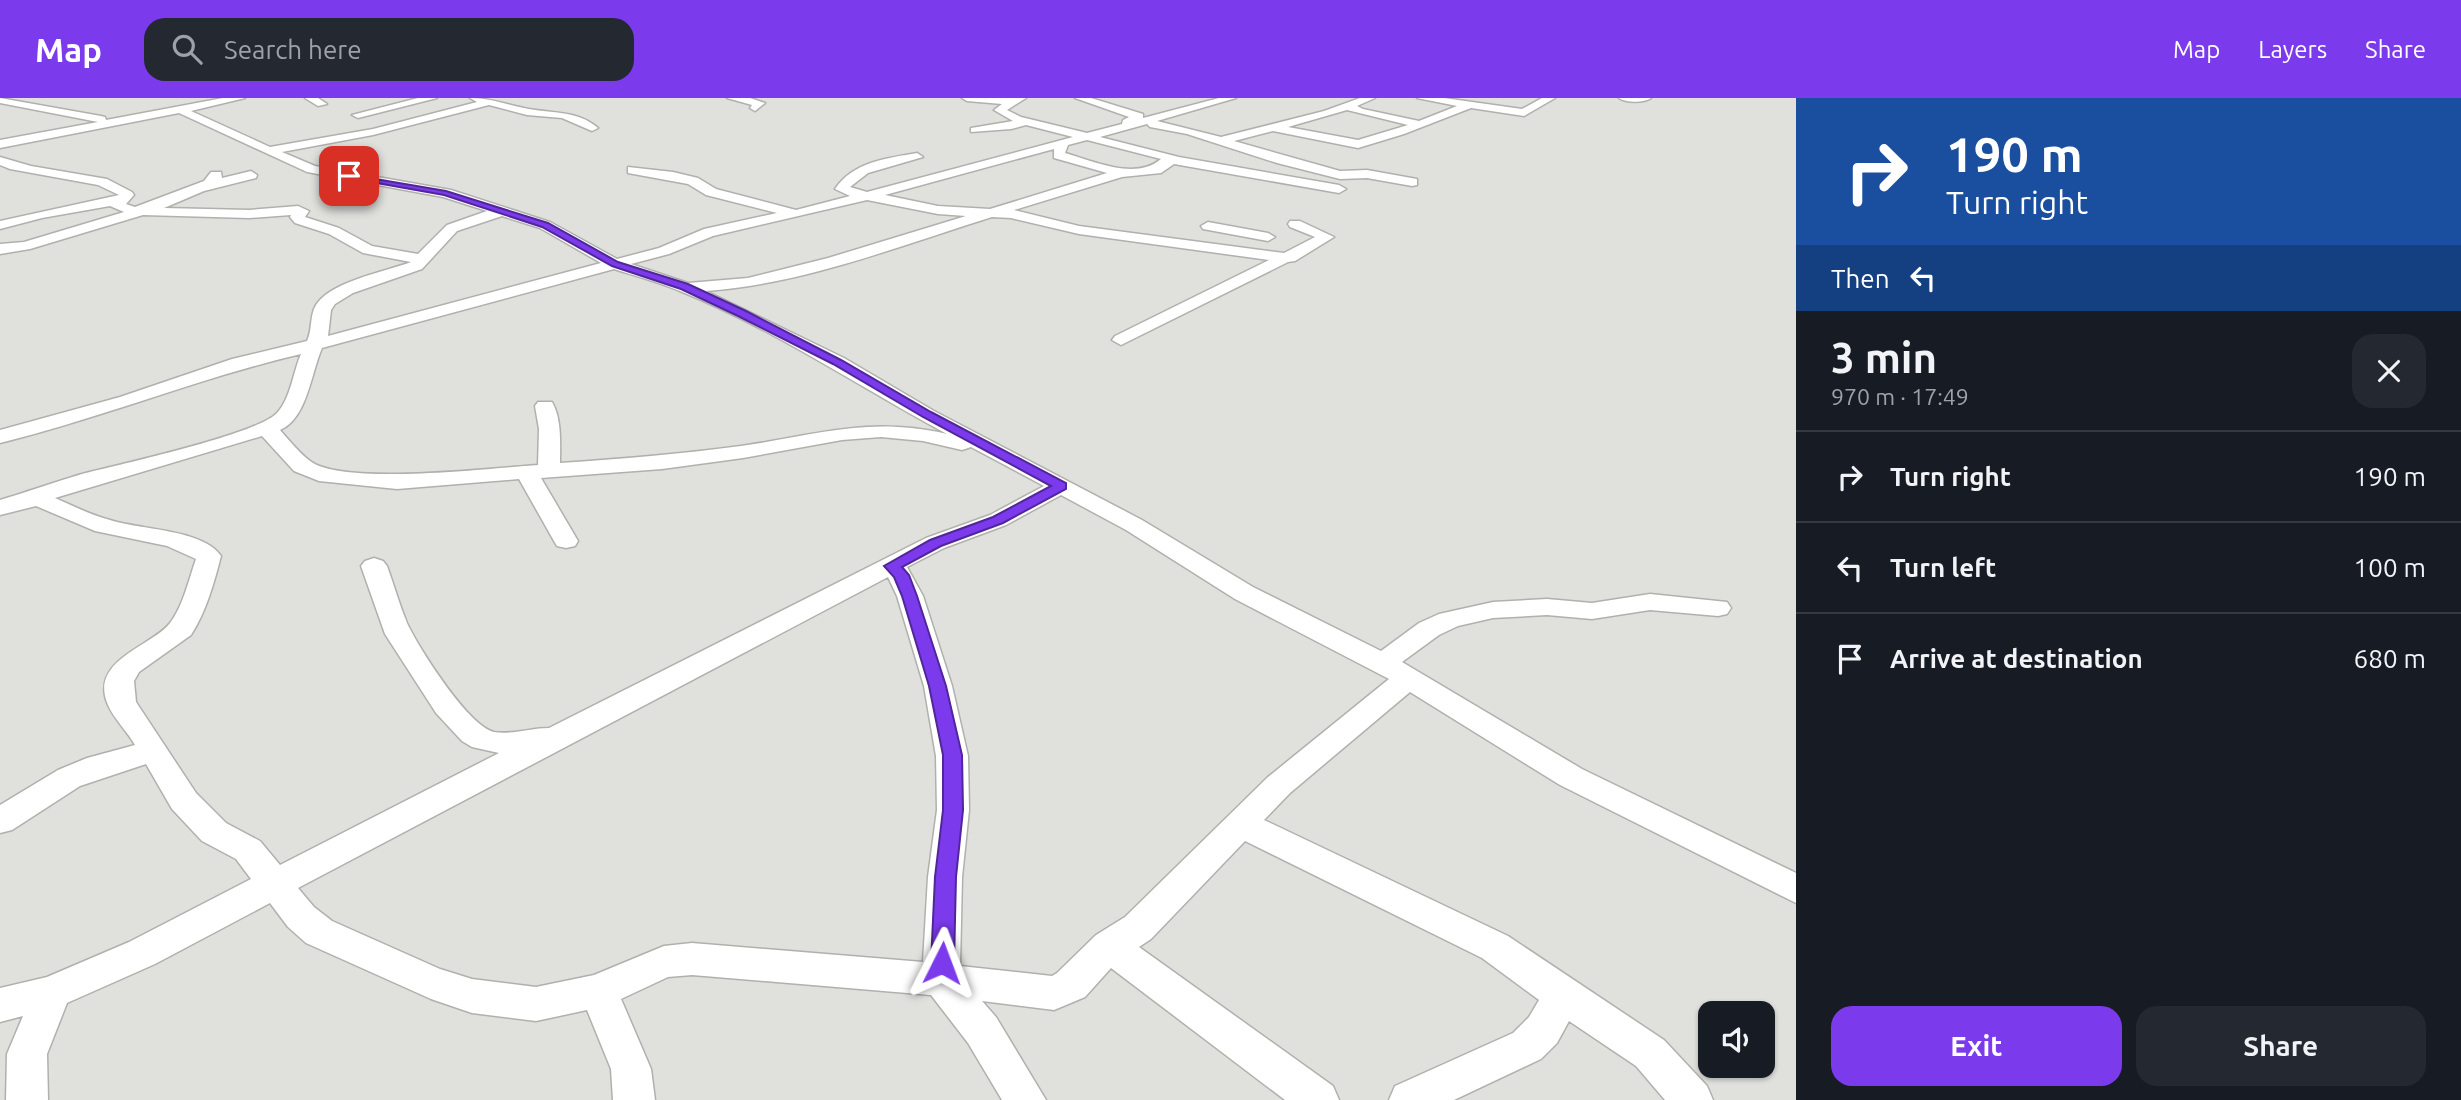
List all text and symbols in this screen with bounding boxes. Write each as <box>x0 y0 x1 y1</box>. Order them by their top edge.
search box <box>144 18 634 81</box>
icon: search <box>168 30 206 68</box>
text: Map <box>35 31 102 68</box>
text: Search here <box>224 35 362 64</box>
text: Map <box>2173 36 2220 63</box>
text: Layers <box>2258 36 2327 63</box>
text: Share <box>2365 36 2426 63</box>
icon: right <box>1831 126 1922 217</box>
text: 190 m <box>1946 126 2083 181</box>
pin <box>319 146 379 206</box>
icon: arrive <box>330 157 368 195</box>
text: Turn right <box>1946 184 2088 220</box>
icon: left <box>1904 259 1942 297</box>
text: Then <box>1831 264 1890 293</box>
text: 3 min <box>1831 334 1937 381</box>
button: close <box>2352 334 2426 408</box>
text: 970 m · 17:49 <box>1831 384 1969 409</box>
icon: right <box>1831 458 1869 496</box>
text: Turn right <box>1890 462 2011 491</box>
text: 190 m <box>2354 462 2426 491</box>
icon: left <box>1831 549 1869 587</box>
text: Turn left <box>1890 553 1996 582</box>
text: 100 m <box>2354 553 2426 582</box>
icon: arrive <box>1831 640 1869 678</box>
text: Arrive at destination <box>1890 644 2143 673</box>
text: 680 m <box>2354 644 2426 673</box>
position arrow <box>905 926 979 1000</box>
map controls <box>1698 1001 1775 1078</box>
button: sound <box>1698 1001 1775 1078</box>
button: Exit <box>1831 1006 2122 1086</box>
button: Share <box>2136 1006 2426 1086</box>

